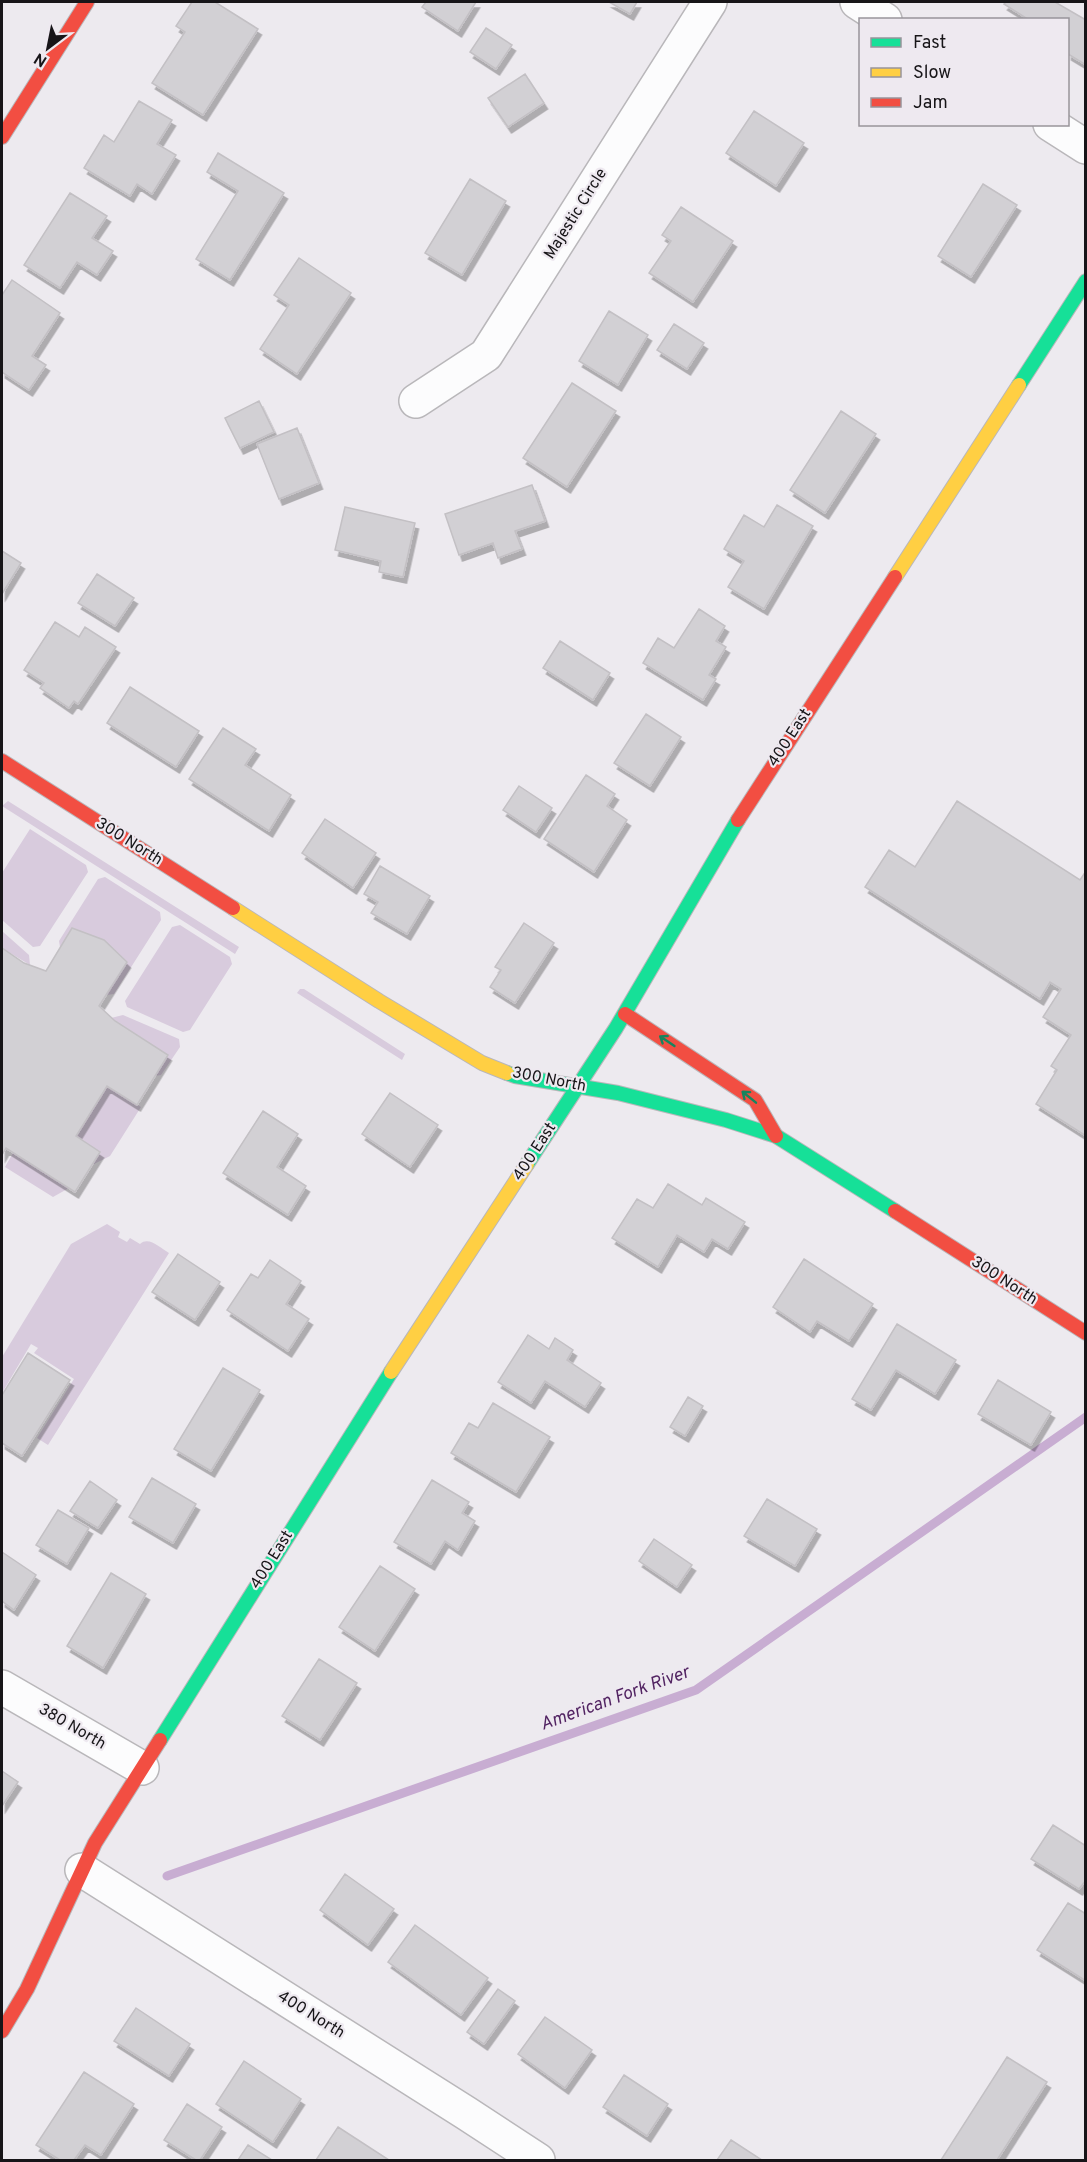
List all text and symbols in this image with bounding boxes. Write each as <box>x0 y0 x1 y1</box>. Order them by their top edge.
north arrow <box>18 18 78 78</box>
legend <box>859 18 1069 126</box>
text: Fast <box>913 32 946 55</box>
text: N <box>31 47 51 71</box>
text: Slow <box>913 62 951 85</box>
text: Jam <box>913 92 948 115</box>
street label: Majestic Circle <box>540 165 612 263</box>
street label: 400 East <box>764 705 816 771</box>
street label: 300 North <box>92 814 166 870</box>
one-way arrow <box>660 1035 676 1047</box>
street label: 300 North <box>510 1063 588 1097</box>
one-way arrow <box>741 1091 757 1104</box>
street label: 400 East <box>509 1119 561 1185</box>
street label: 300 North <box>967 1252 1041 1310</box>
street label: 400 East <box>246 1527 298 1593</box>
water label: American Fork River <box>537 1661 695 1737</box>
street label: 380 North <box>35 1700 109 1754</box>
street label: 400 North <box>274 1987 348 2043</box>

